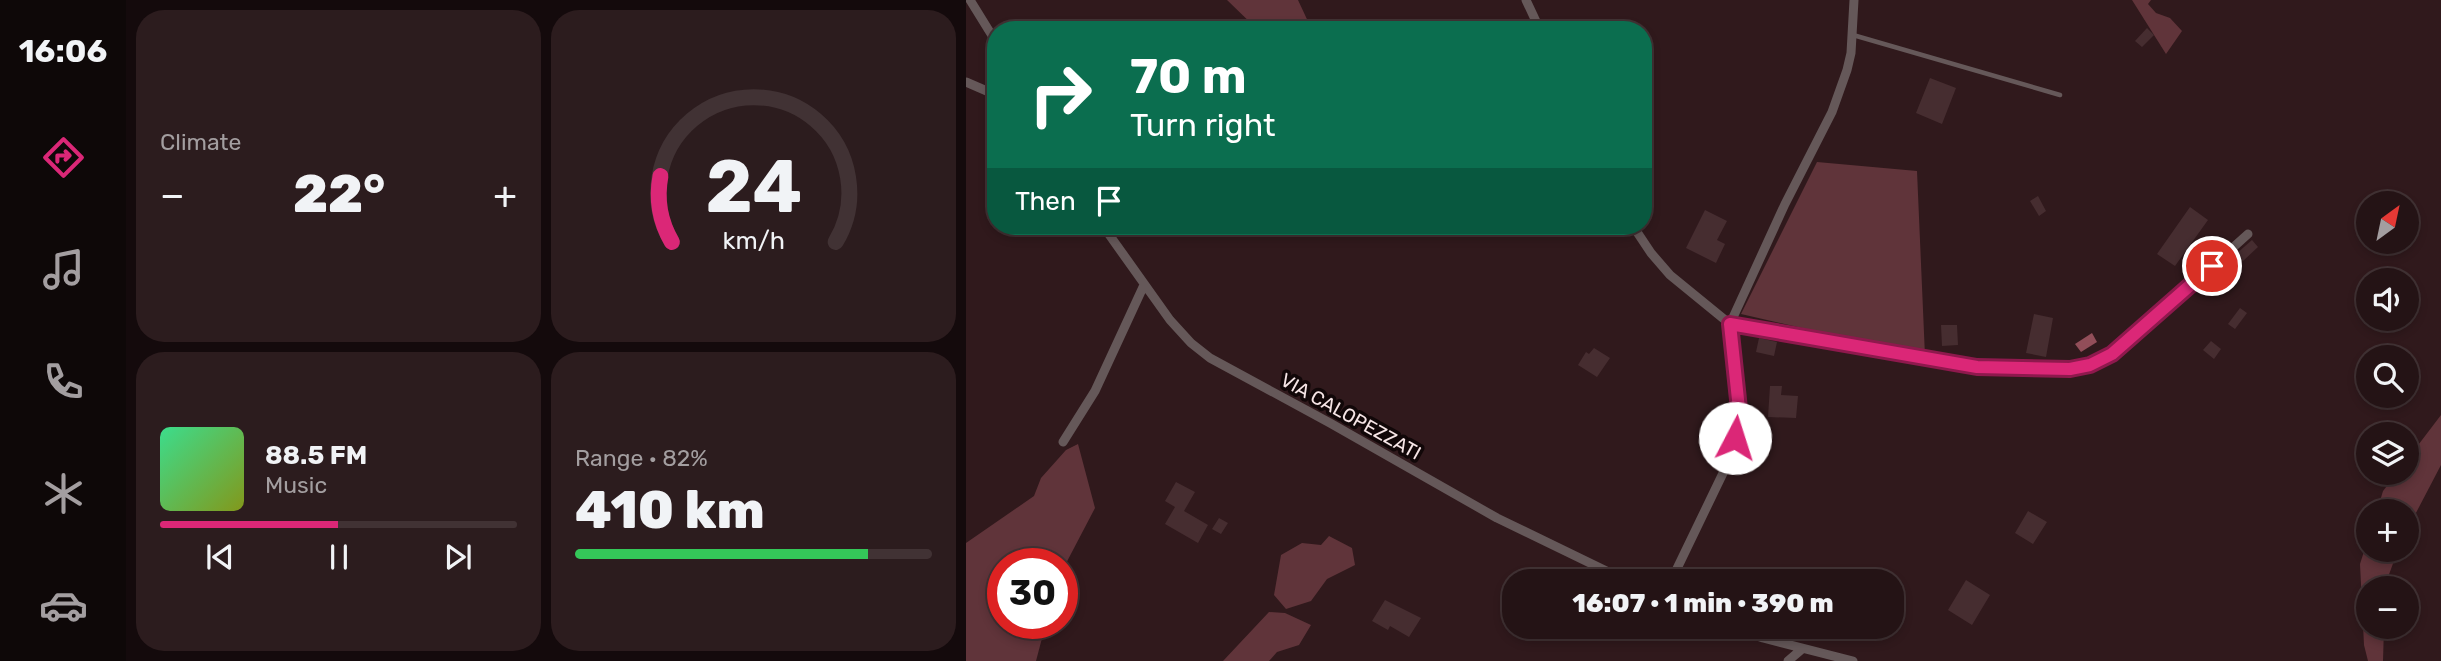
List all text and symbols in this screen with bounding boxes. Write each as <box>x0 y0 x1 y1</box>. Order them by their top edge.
text: 16:06 <box>19 32 107 70</box>
text: 70 m <box>1130 47 1247 105</box>
icon: right <box>1015 49 1106 140</box>
text: Turn right <box>1130 106 1275 144</box>
text: Climate <box>160 128 241 156</box>
icon: directions <box>39 133 88 182</box>
text: 24 <box>705 144 802 230</box>
text: 22° <box>293 163 385 225</box>
text: − <box>160 172 185 218</box>
text: + <box>493 172 517 218</box>
icon: arrive <box>1090 182 1128 220</box>
text: Then <box>1015 186 1076 217</box>
north arrow <box>2356 191 2418 254</box>
map controls <box>2356 191 2419 639</box>
text: km/h <box>722 226 785 255</box>
pin <box>2182 236 2242 296</box>
icon: music <box>39 245 88 294</box>
icon: arrive <box>2193 247 2231 285</box>
button: sound <box>2356 268 2419 331</box>
button: search <box>2356 345 2419 408</box>
icon: phone <box>39 357 88 406</box>
street label: VIA CALOPEZZATI <box>1276 368 1425 465</box>
position arrow <box>1698 401 1772 475</box>
button: layers <box>2356 422 2419 485</box>
text: 88.5 FM <box>265 440 367 471</box>
text: Range · 82% <box>575 444 708 472</box>
icon: climate <box>39 469 88 518</box>
text: Music <box>265 471 327 499</box>
text: 410 km <box>575 479 765 541</box>
button: + <box>2356 499 2419 562</box>
icon: previous <box>201 538 239 576</box>
icon: pause <box>320 538 358 576</box>
icon: next <box>439 538 477 576</box>
speed limit sign: 30 <box>987 548 1078 639</box>
button: − <box>2356 576 2419 639</box>
icon: car <box>39 581 88 630</box>
text: 16:07 · 1 min · 390 m <box>1572 588 1834 619</box>

